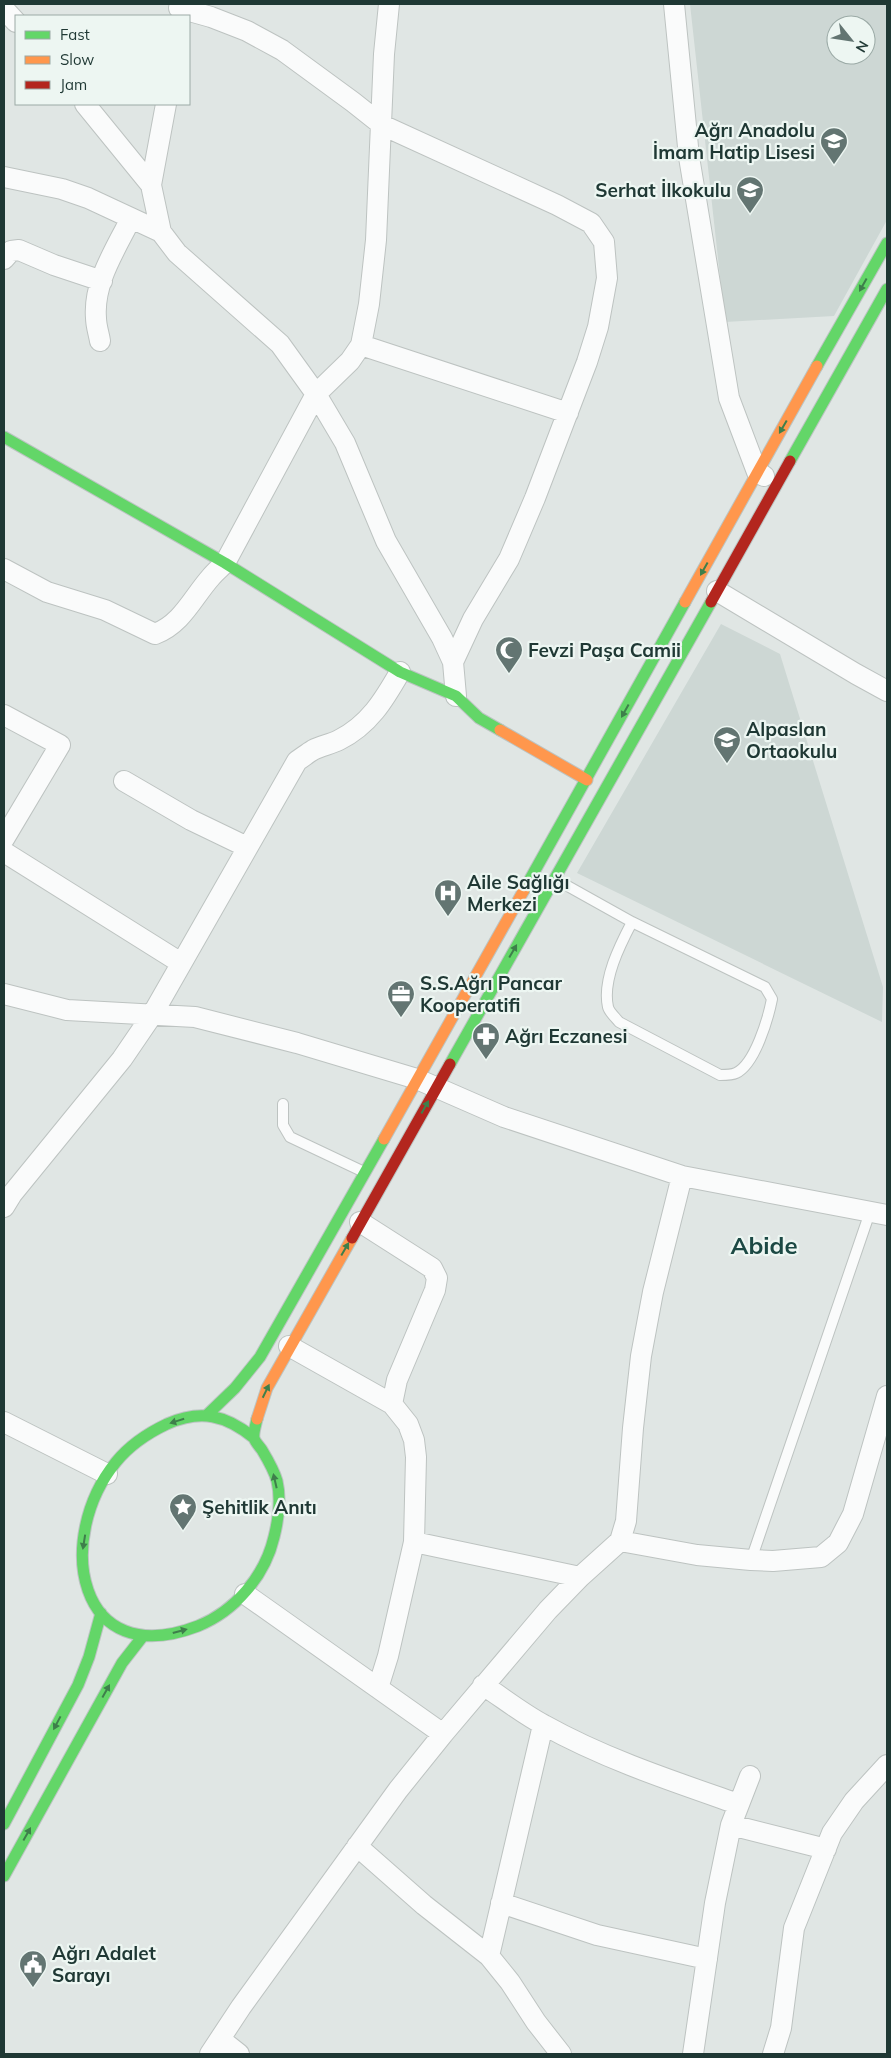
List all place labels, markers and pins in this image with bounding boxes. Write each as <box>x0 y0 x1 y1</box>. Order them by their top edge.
place label: Ağrı Anadolu İmam Hatip Lisesi <box>653 118 815 164</box>
school or university icon: Ağrı Anadolu İmam Hatip Lisesi <box>819 126 849 165</box>
school or university icon: Serhat İlkokulu <box>735 175 765 214</box>
place label: Serhat İlkokulu <box>595 178 731 202</box>
mosque icon: Fevzi Paşa Camii <box>494 635 524 674</box>
place label: Fevzi Paşa Camii <box>528 638 681 662</box>
place label: Alpaslan Ortaokulu <box>746 717 837 763</box>
school or university icon: Alpaslan Ortaokulu <box>712 725 742 764</box>
place label: Aile Sağlığı Merkezi <box>467 870 569 916</box>
hospital icon: Aile Sağlığı Merkezi <box>433 878 463 917</box>
place label: S.S.Ağrı Pancar Kooperatifi <box>420 971 562 1017</box>
office icon: S.S.Ağrı Pancar Kooperatifi <box>386 979 416 1018</box>
pharmacy icon: Ağrı Eczanesi <box>471 1021 501 1060</box>
place label: Ağrı Eczanesi <box>505 1024 627 1048</box>
place icon: Şehitlik Anıtı <box>168 1492 198 1531</box>
place label: Şehitlik Anıtı <box>202 1495 317 1519</box>
place label: Ağrı Adalet Sarayı <box>52 1941 156 1987</box>
public building icon: Ağrı Adalet Sarayı <box>18 1949 48 1988</box>

